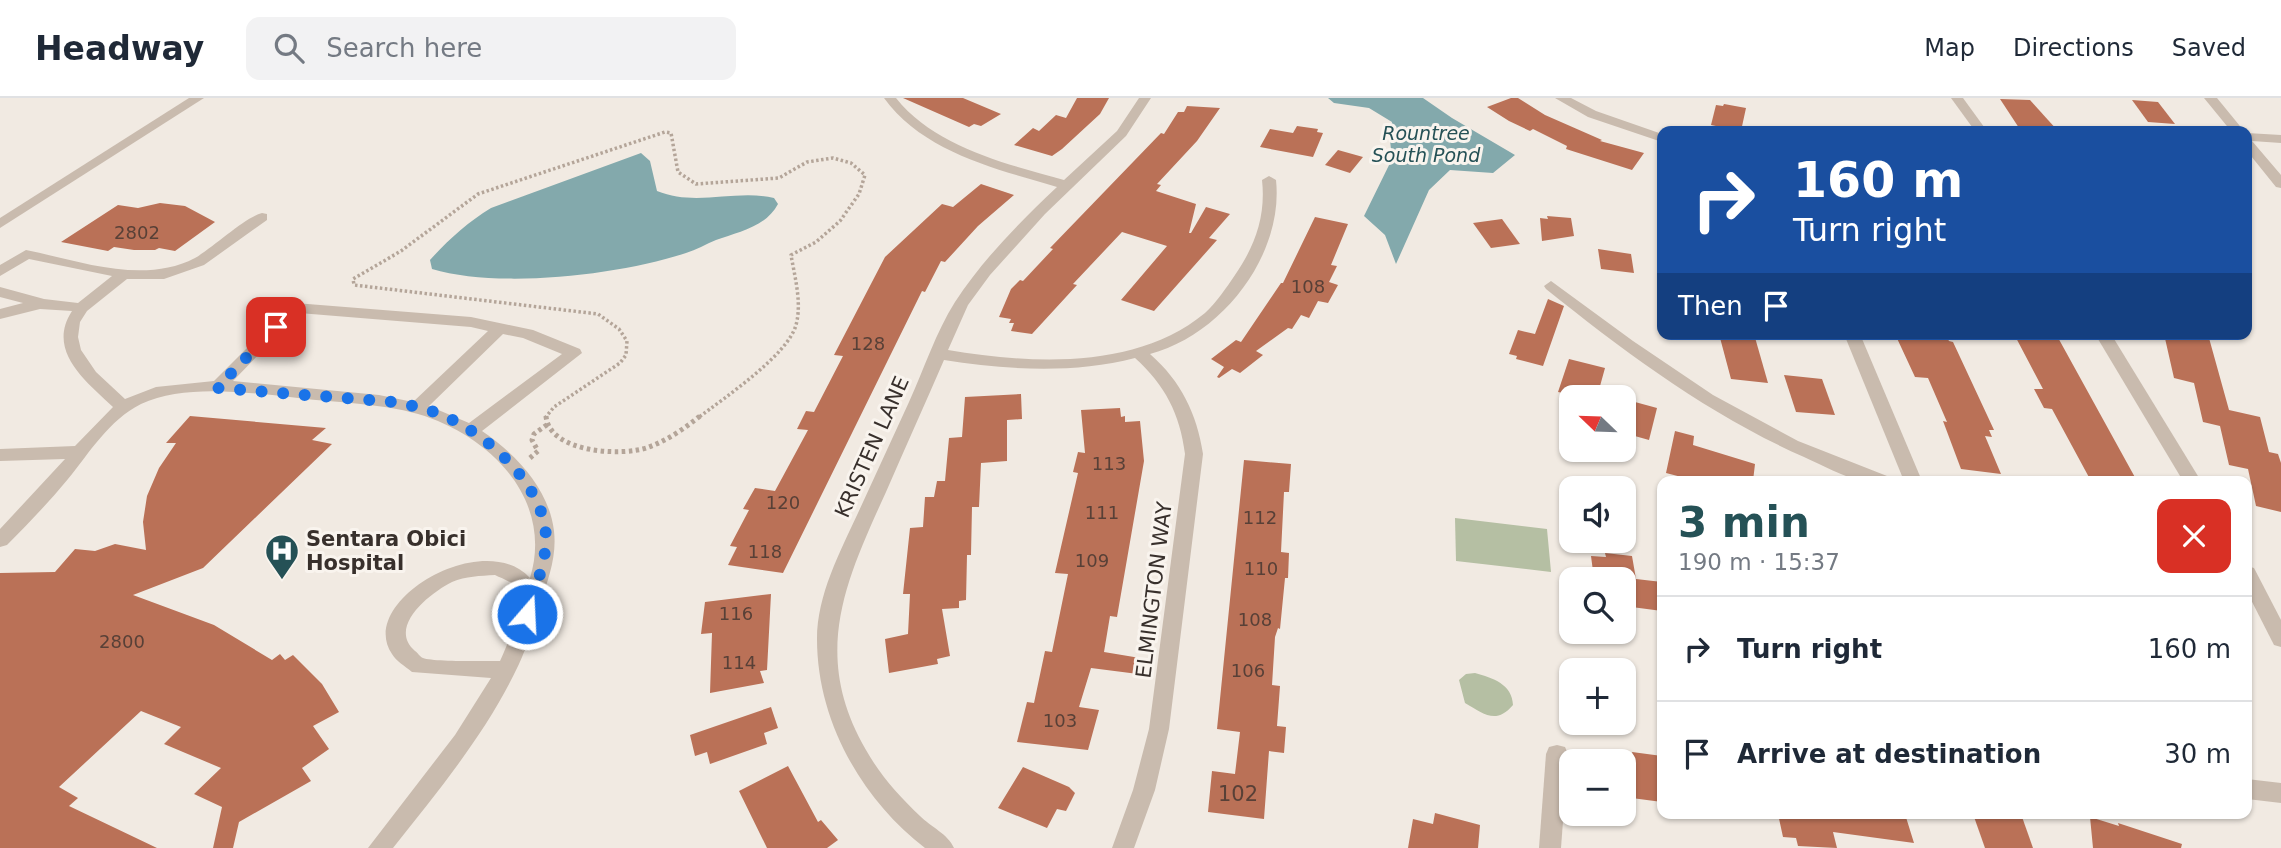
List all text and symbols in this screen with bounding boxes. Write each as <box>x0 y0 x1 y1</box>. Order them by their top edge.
search box <box>246 17 736 80</box>
text: Headway <box>35 29 204 68</box>
icon: search <box>270 29 308 67</box>
text: Search here <box>326 33 482 63</box>
text: Map <box>1924 34 1975 62</box>
text: Directions <box>2013 34 2134 62</box>
text: Saved <box>2172 34 2246 62</box>
water label: Rountree South Pond <box>1372 122 1481 166</box>
text: 160 m <box>1793 152 1963 209</box>
icon: right <box>1678 154 1769 245</box>
text: Turn right <box>1793 211 1946 249</box>
house number: 2802 <box>114 222 160 243</box>
house number: 108 <box>1291 276 1325 297</box>
icon: arrive <box>1757 287 1795 325</box>
text: Then <box>1678 291 1743 321</box>
pin <box>246 297 306 357</box>
icon: arrive <box>257 308 295 346</box>
house number: 128 <box>851 333 885 354</box>
street label: KRISTEN LANE <box>830 373 914 521</box>
north arrow <box>1559 385 1636 462</box>
map controls <box>1559 385 1636 826</box>
house number: 113 <box>1092 453 1126 474</box>
button: sound <box>1559 476 1636 553</box>
house number: 120 <box>766 492 800 513</box>
text: 3 min <box>1678 498 1810 547</box>
button: close <box>2157 499 2231 573</box>
street label: ELMINGTON WAY <box>1131 500 1177 680</box>
house number: 111 <box>1085 502 1119 523</box>
house number: 112 <box>1243 507 1277 528</box>
place label: Sentara Obici Hospital <box>306 527 466 575</box>
hospital icon: Sentara Obici Hospital <box>263 532 301 581</box>
house number: 118 <box>748 541 782 562</box>
text: 190 m · 15:37 <box>1678 549 1840 575</box>
house number: 109 <box>1075 550 1109 571</box>
house number: 110 <box>1244 558 1278 579</box>
button: search <box>1559 567 1636 644</box>
position arrow <box>490 577 564 651</box>
house number: 116 <box>719 603 753 624</box>
house number: 108 <box>1238 609 1272 630</box>
icon: right <box>1678 630 1716 668</box>
house number: 2800 <box>99 631 145 652</box>
text: Turn right <box>1737 634 1882 664</box>
text: 160 m <box>2148 634 2231 664</box>
house number: 114 <box>722 652 756 673</box>
button: + <box>1559 658 1636 735</box>
house number: 106 <box>1231 660 1265 681</box>
house number: 103 <box>1043 710 1077 731</box>
icon: arrive <box>1678 735 1716 773</box>
text: Arrive at destination <box>1737 739 2041 769</box>
text: 30 m <box>2164 739 2231 769</box>
button: − <box>1559 749 1636 826</box>
house number: 102 <box>1218 782 1258 806</box>

